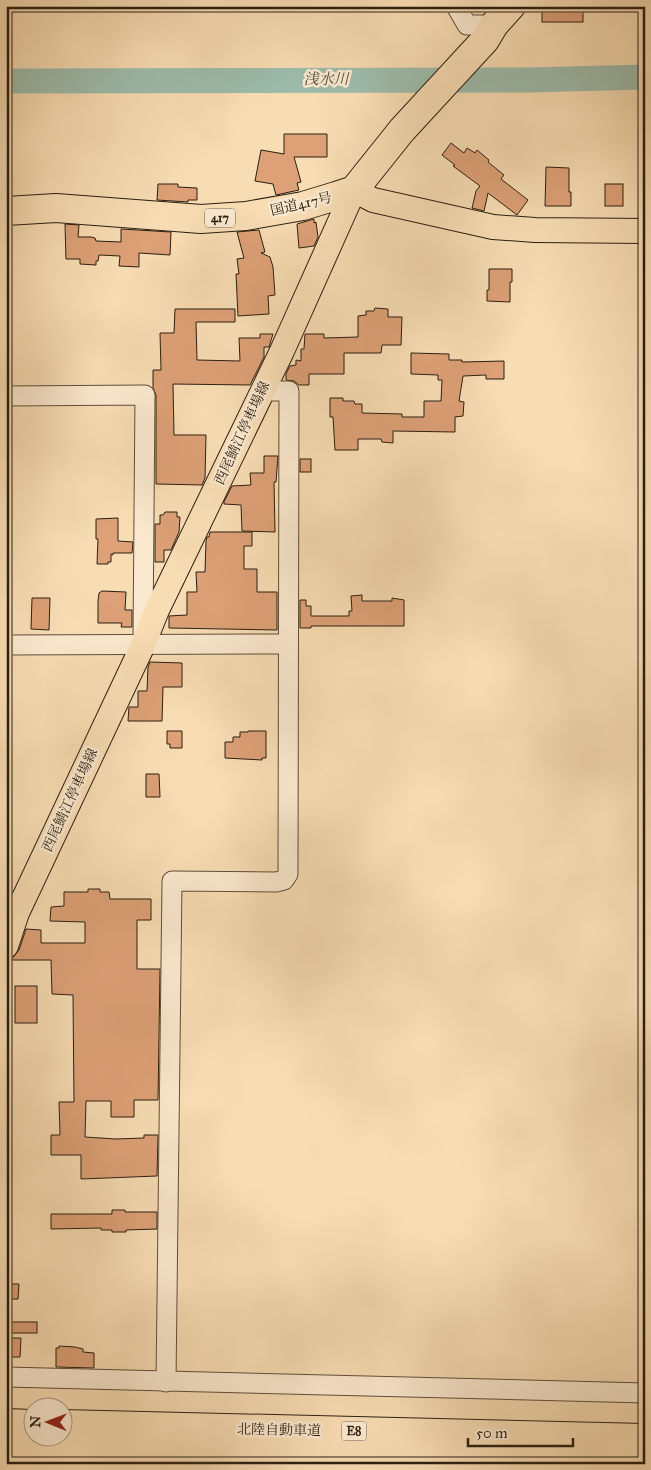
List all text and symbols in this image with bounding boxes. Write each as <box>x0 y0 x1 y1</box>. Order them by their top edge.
water label: 浅水川 <box>303 70 350 88</box>
street label: 国道417号 <box>268 189 334 219</box>
road number: 417 <box>205 208 235 228</box>
street label: 西尾鯖江停車場線 <box>211 379 273 487</box>
street label: 西尾鯖江停車場線 <box>39 746 101 854</box>
north arrow <box>22 1398 72 1448</box>
scale bar <box>468 1415 574 1447</box>
text: N <box>27 1416 44 1428</box>
street label: 北陸自動車道 <box>237 1421 321 1439</box>
road number: E8 <box>342 1422 366 1440</box>
text: 50 m <box>476 1424 508 1442</box>

